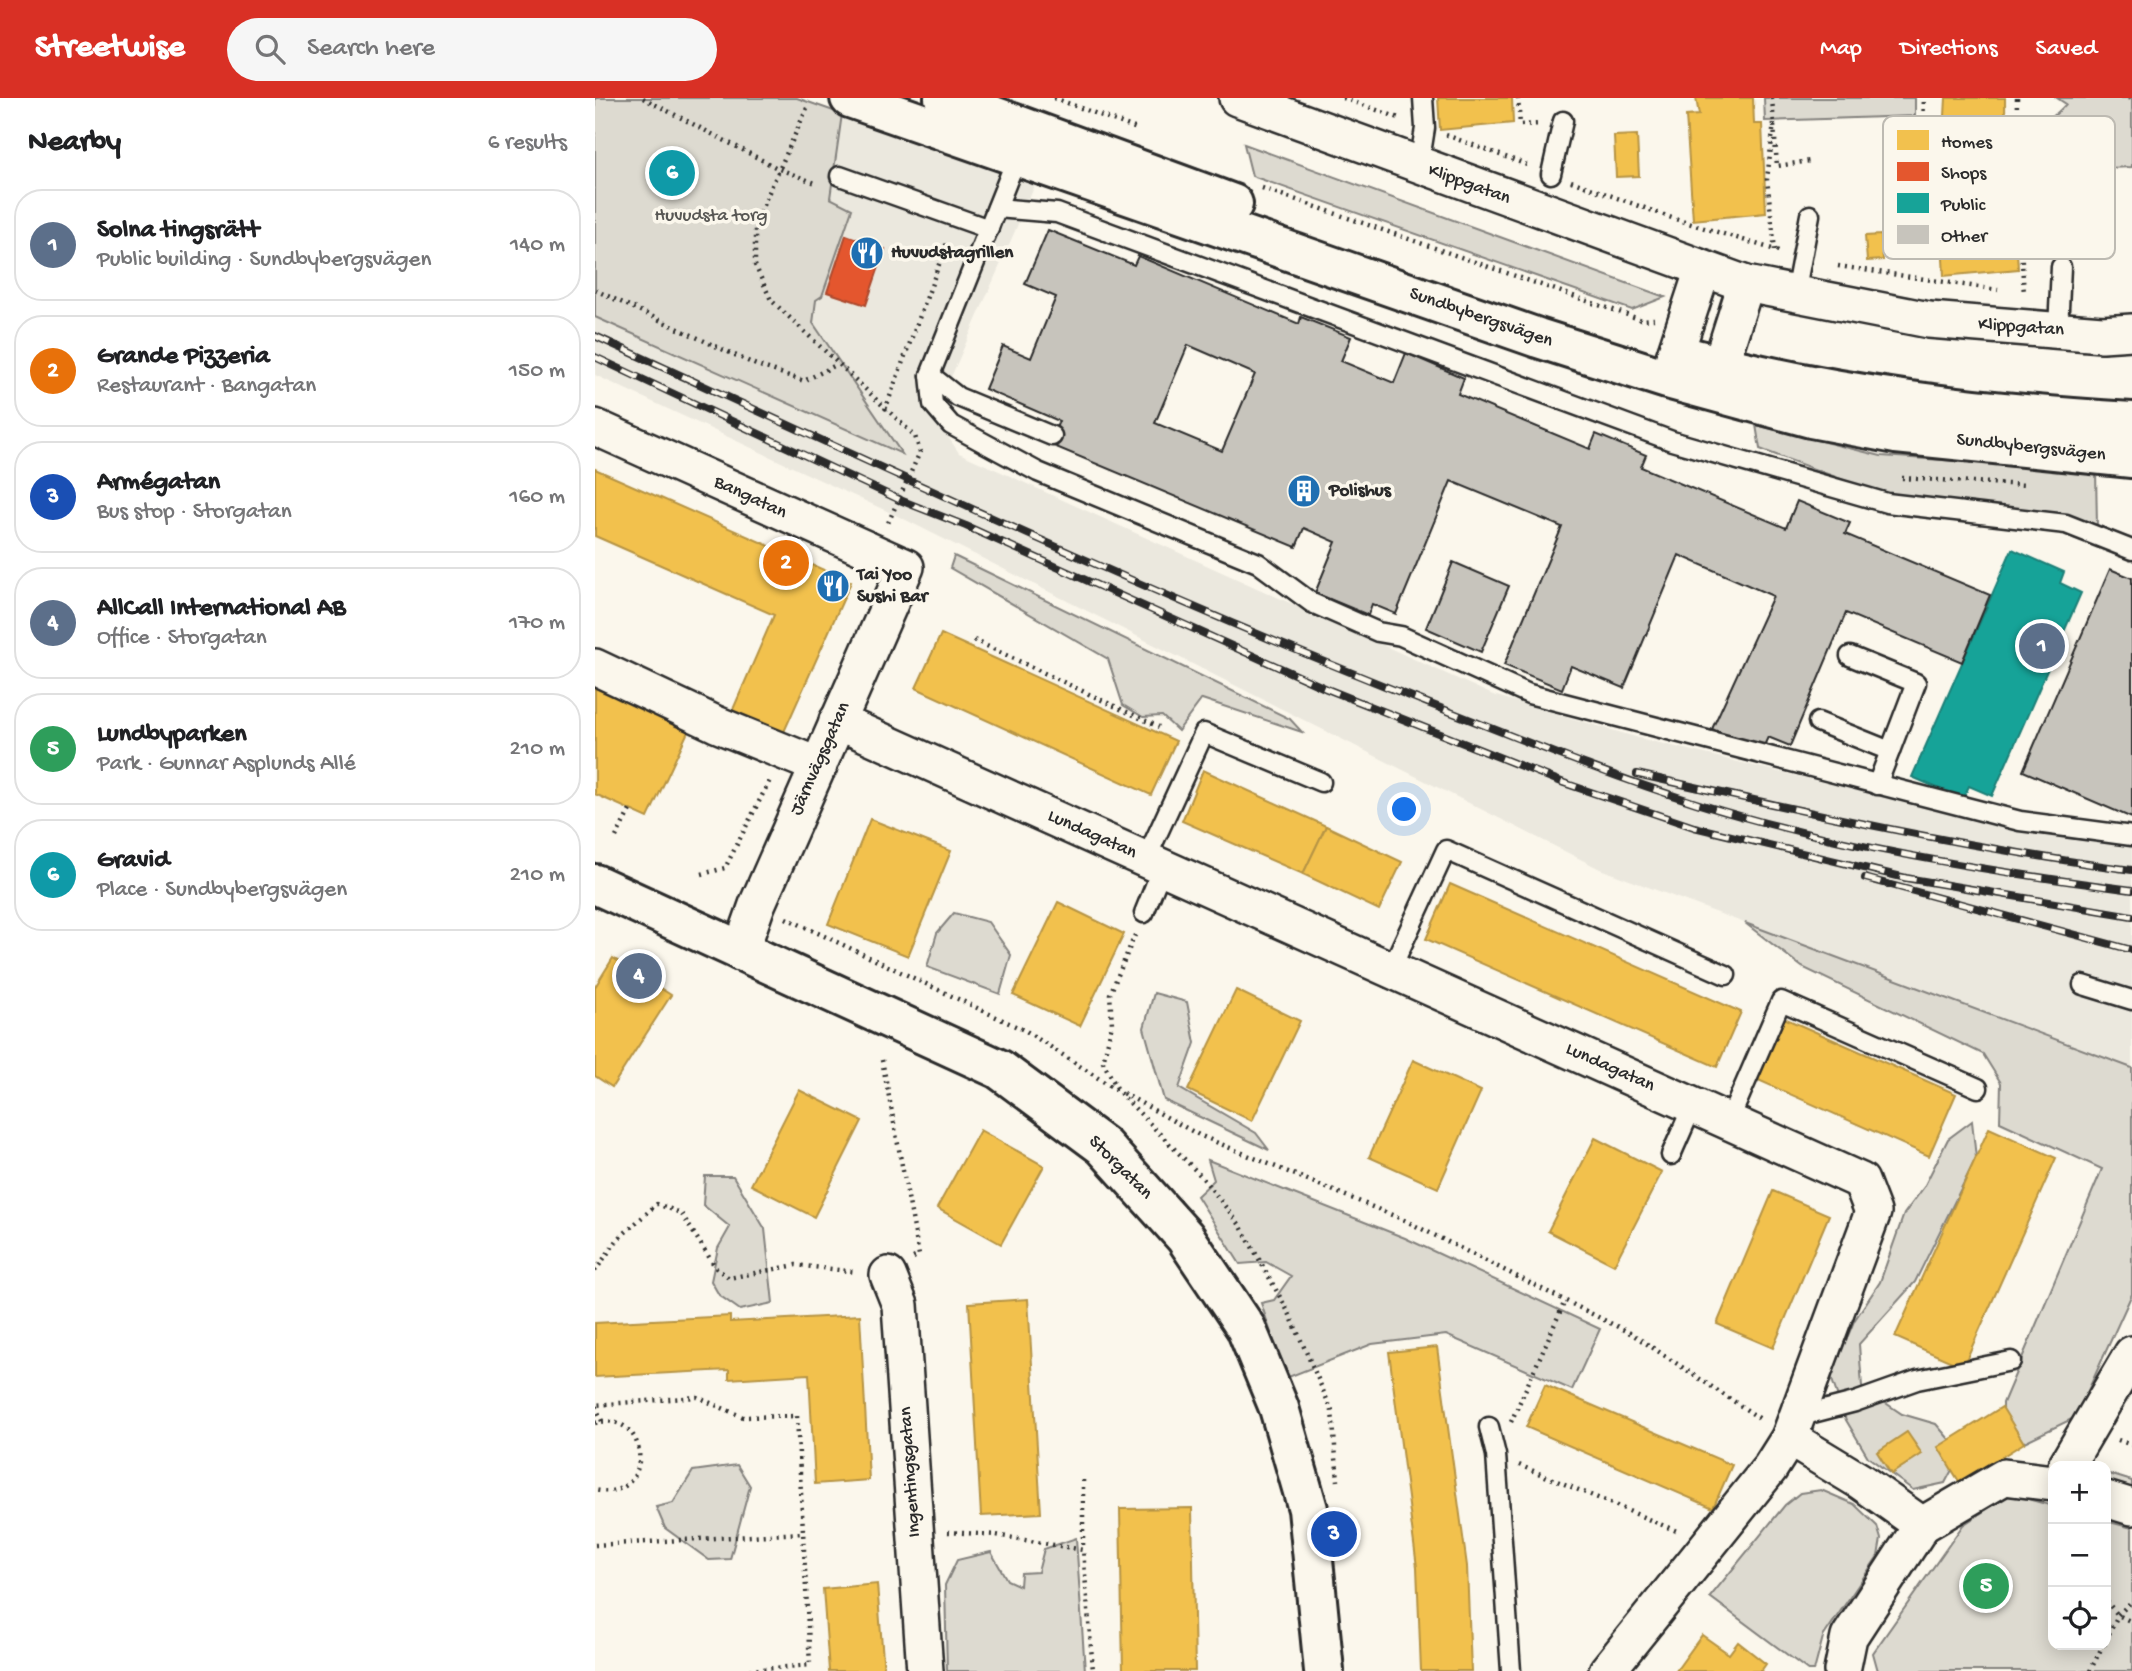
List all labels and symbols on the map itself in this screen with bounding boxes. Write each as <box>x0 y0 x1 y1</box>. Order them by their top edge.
legend <box>1883 116 2115 259</box>
text: Homes <box>1941 132 1993 155</box>
pin: 6 <box>649 147 695 199</box>
street label: Klippgatan <box>1425 159 1513 211</box>
text: Shops <box>1941 163 1987 186</box>
text: Public <box>1940 195 1986 218</box>
park label: Huvudsta torg <box>654 205 768 228</box>
text: Other <box>1941 226 1989 249</box>
restaurant icon: Huvudstagrillen <box>848 234 886 272</box>
place label: Huvudstagrillen <box>891 242 1014 265</box>
street label: Sundbybergsvägen <box>1406 283 1556 353</box>
street label: Klippgatan <box>1977 314 2065 342</box>
street label: Sundbybergsvägen <box>1955 429 2107 467</box>
street label: Bangatan <box>709 471 790 525</box>
building icon: Polishus <box>1285 472 1323 510</box>
place label: Polishus <box>1328 480 1392 503</box>
pin: 2 <box>763 537 809 589</box>
place label: Tai Yoo Sushi Bar <box>855 564 930 609</box>
restaurant icon: Tai Yoo Sushi Bar <box>814 567 852 605</box>
pin: 1 <box>2019 620 2065 672</box>
street label: Järnvägsgatan <box>786 699 856 819</box>
your location <box>1387 792 1421 826</box>
street label: Lundagatan <box>1044 805 1140 865</box>
pin: 4 <box>616 950 662 1002</box>
street label: Lundagatan <box>1562 1038 1658 1098</box>
street label: Storgatan <box>1083 1131 1157 1205</box>
street label: Ingentingsgatan <box>895 1406 927 1538</box>
pin: 3 <box>1311 1508 1357 1560</box>
pin: 5 <box>1963 1560 2009 1612</box>

